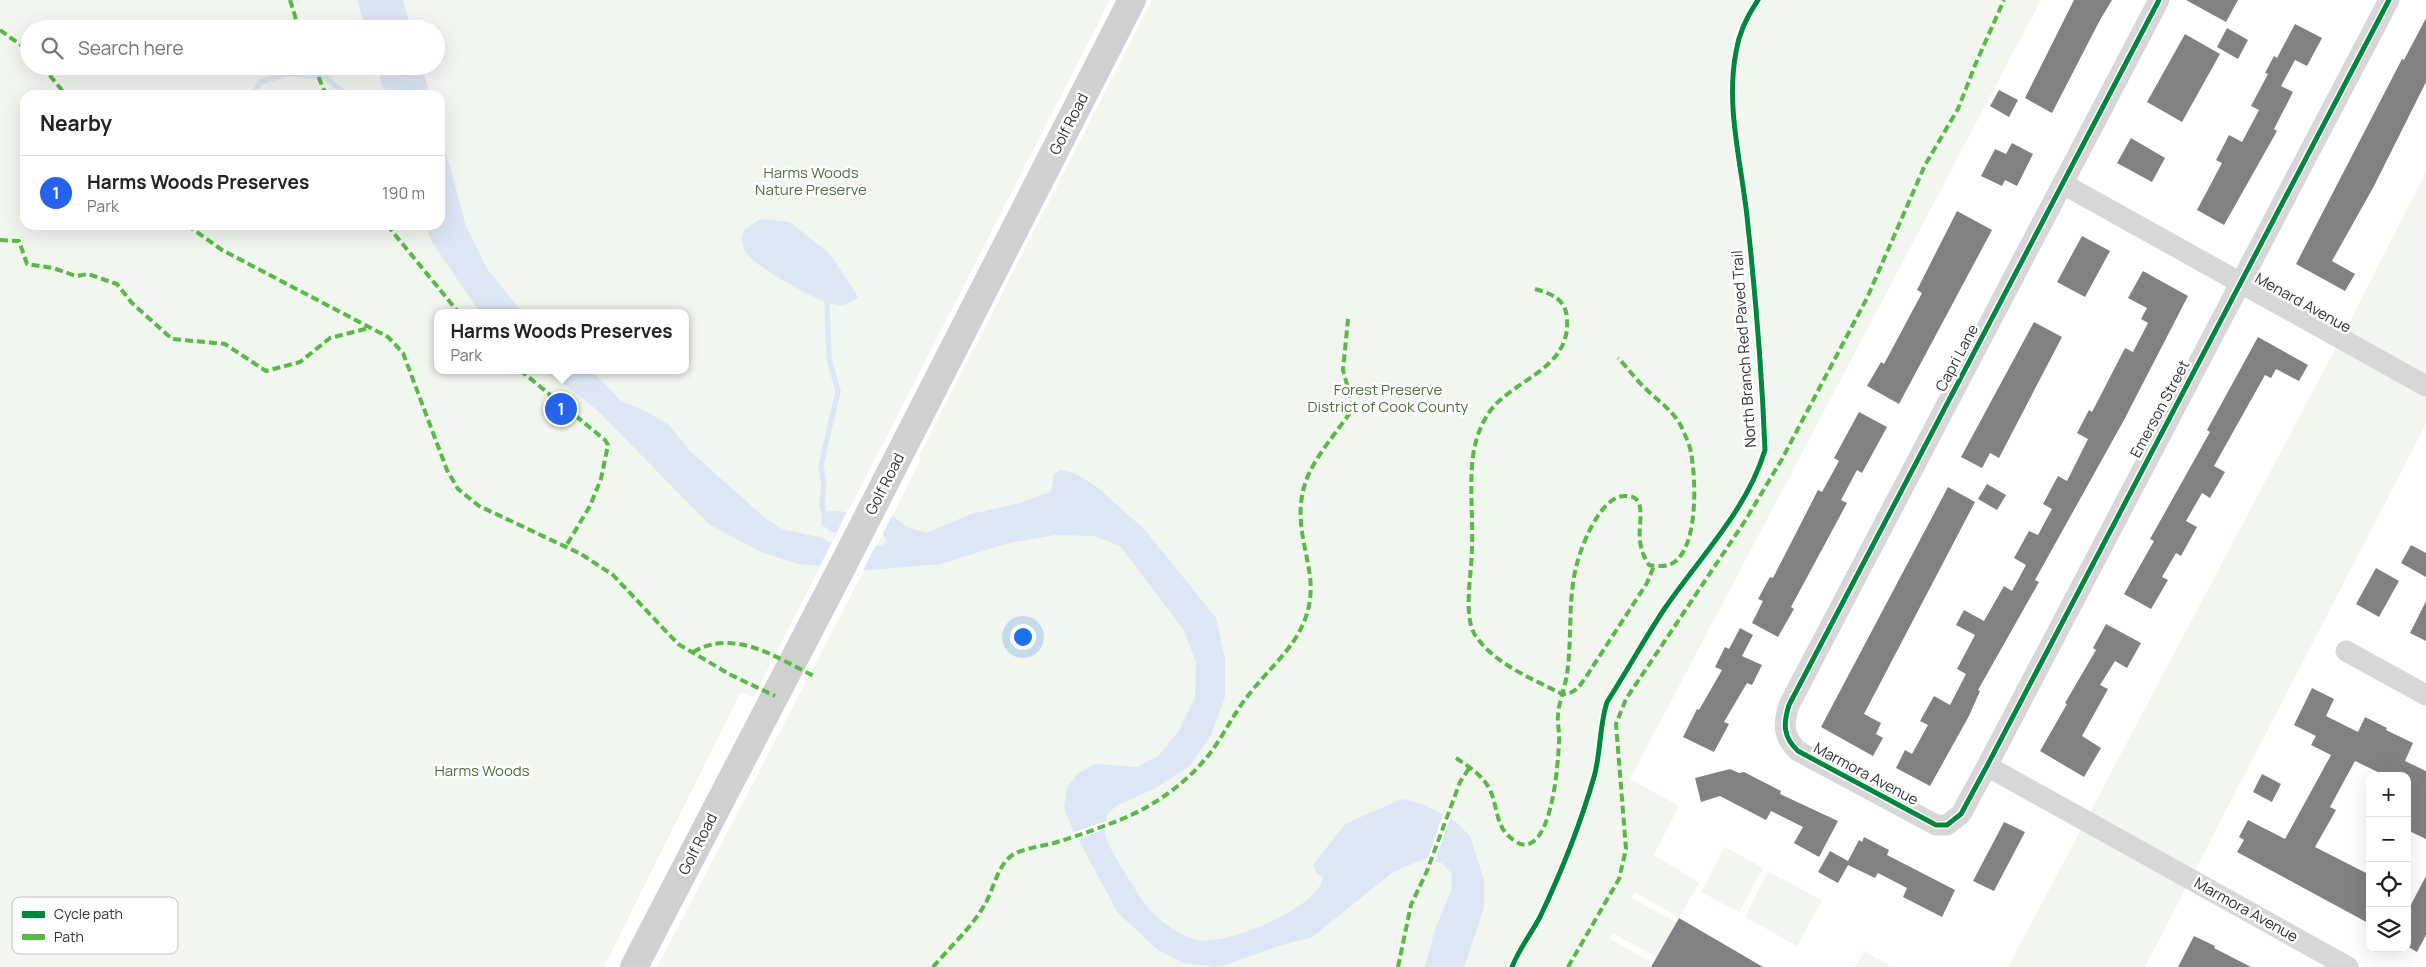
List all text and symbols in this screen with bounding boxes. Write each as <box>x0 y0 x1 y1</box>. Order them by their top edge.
search box <box>20 20 445 75</box>
icon: search <box>38 34 66 62</box>
text: Search here <box>78 35 184 61</box>
street label: Golf Road <box>1044 89 1093 158</box>
text: Nearby <box>40 109 112 137</box>
park label: Harms Woods Nature Preserve <box>755 162 867 200</box>
text: Harms Woods Preserves <box>87 169 309 195</box>
text: 1 <box>52 182 60 204</box>
text: 190 m <box>382 182 425 204</box>
text: Park <box>87 195 119 217</box>
street label: North Branch Red Paved Trail <box>1726 250 1761 448</box>
street label: Menard Avenue <box>2251 267 2355 338</box>
popup <box>434 309 689 374</box>
text: Harms Woods Preserves <box>450 318 673 344</box>
street label: Capri Lane <box>1930 320 1983 395</box>
text: Park <box>450 344 482 366</box>
street label: Emerson Street <box>2125 356 2194 461</box>
park label: Forest Preserve District of Cook County <box>1308 379 1469 417</box>
pin: 1 <box>545 390 577 428</box>
street label: Golf Road <box>860 449 909 518</box>
your location <box>1010 624 1036 650</box>
street label: Marmora Avenue <box>1810 737 1922 810</box>
park label: Harms Woods <box>434 760 530 781</box>
map controls <box>2366 772 2411 952</box>
button: + <box>2366 772 2411 817</box>
street label: Golf Road <box>673 809 722 878</box>
button: − <box>2366 817 2411 862</box>
button: locate <box>2366 862 2411 907</box>
street label: Marmora Avenue <box>2191 872 2302 947</box>
legend <box>12 897 178 954</box>
text: Cycle path <box>54 904 123 923</box>
button: layers <box>2366 907 2411 952</box>
text: Path <box>54 927 84 946</box>

